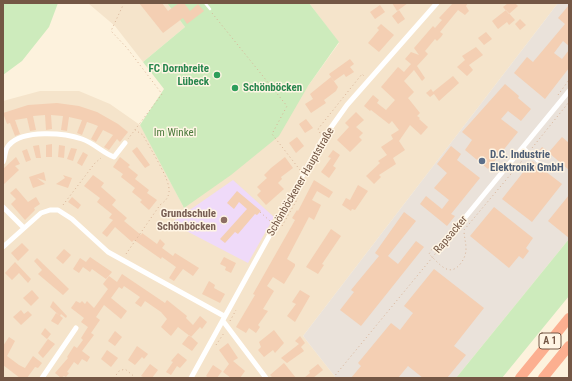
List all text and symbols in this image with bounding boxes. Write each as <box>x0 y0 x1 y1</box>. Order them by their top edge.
place label: FC Dornbreite Lübeck <box>149 62 209 88</box>
marker: FC Dornbreite Lübeck <box>212 70 222 80</box>
place label: Schönböcken <box>243 81 302 95</box>
marker: Schönböcken <box>230 83 240 93</box>
street label: Schönböckener Hauptstraße <box>265 125 337 239</box>
park label: Im Winkel <box>154 126 196 140</box>
place label: D.C. Industrie Elektronik GmbH <box>490 148 564 174</box>
marker: D.C. Industrie Elektronik GmbH <box>477 156 487 166</box>
place label: Grundschule Schönböcken <box>157 207 216 233</box>
street label: Rapsacker <box>431 213 471 257</box>
marker: Grundschule Schönböcken <box>219 215 229 225</box>
road number: A 1 <box>539 333 561 349</box>

